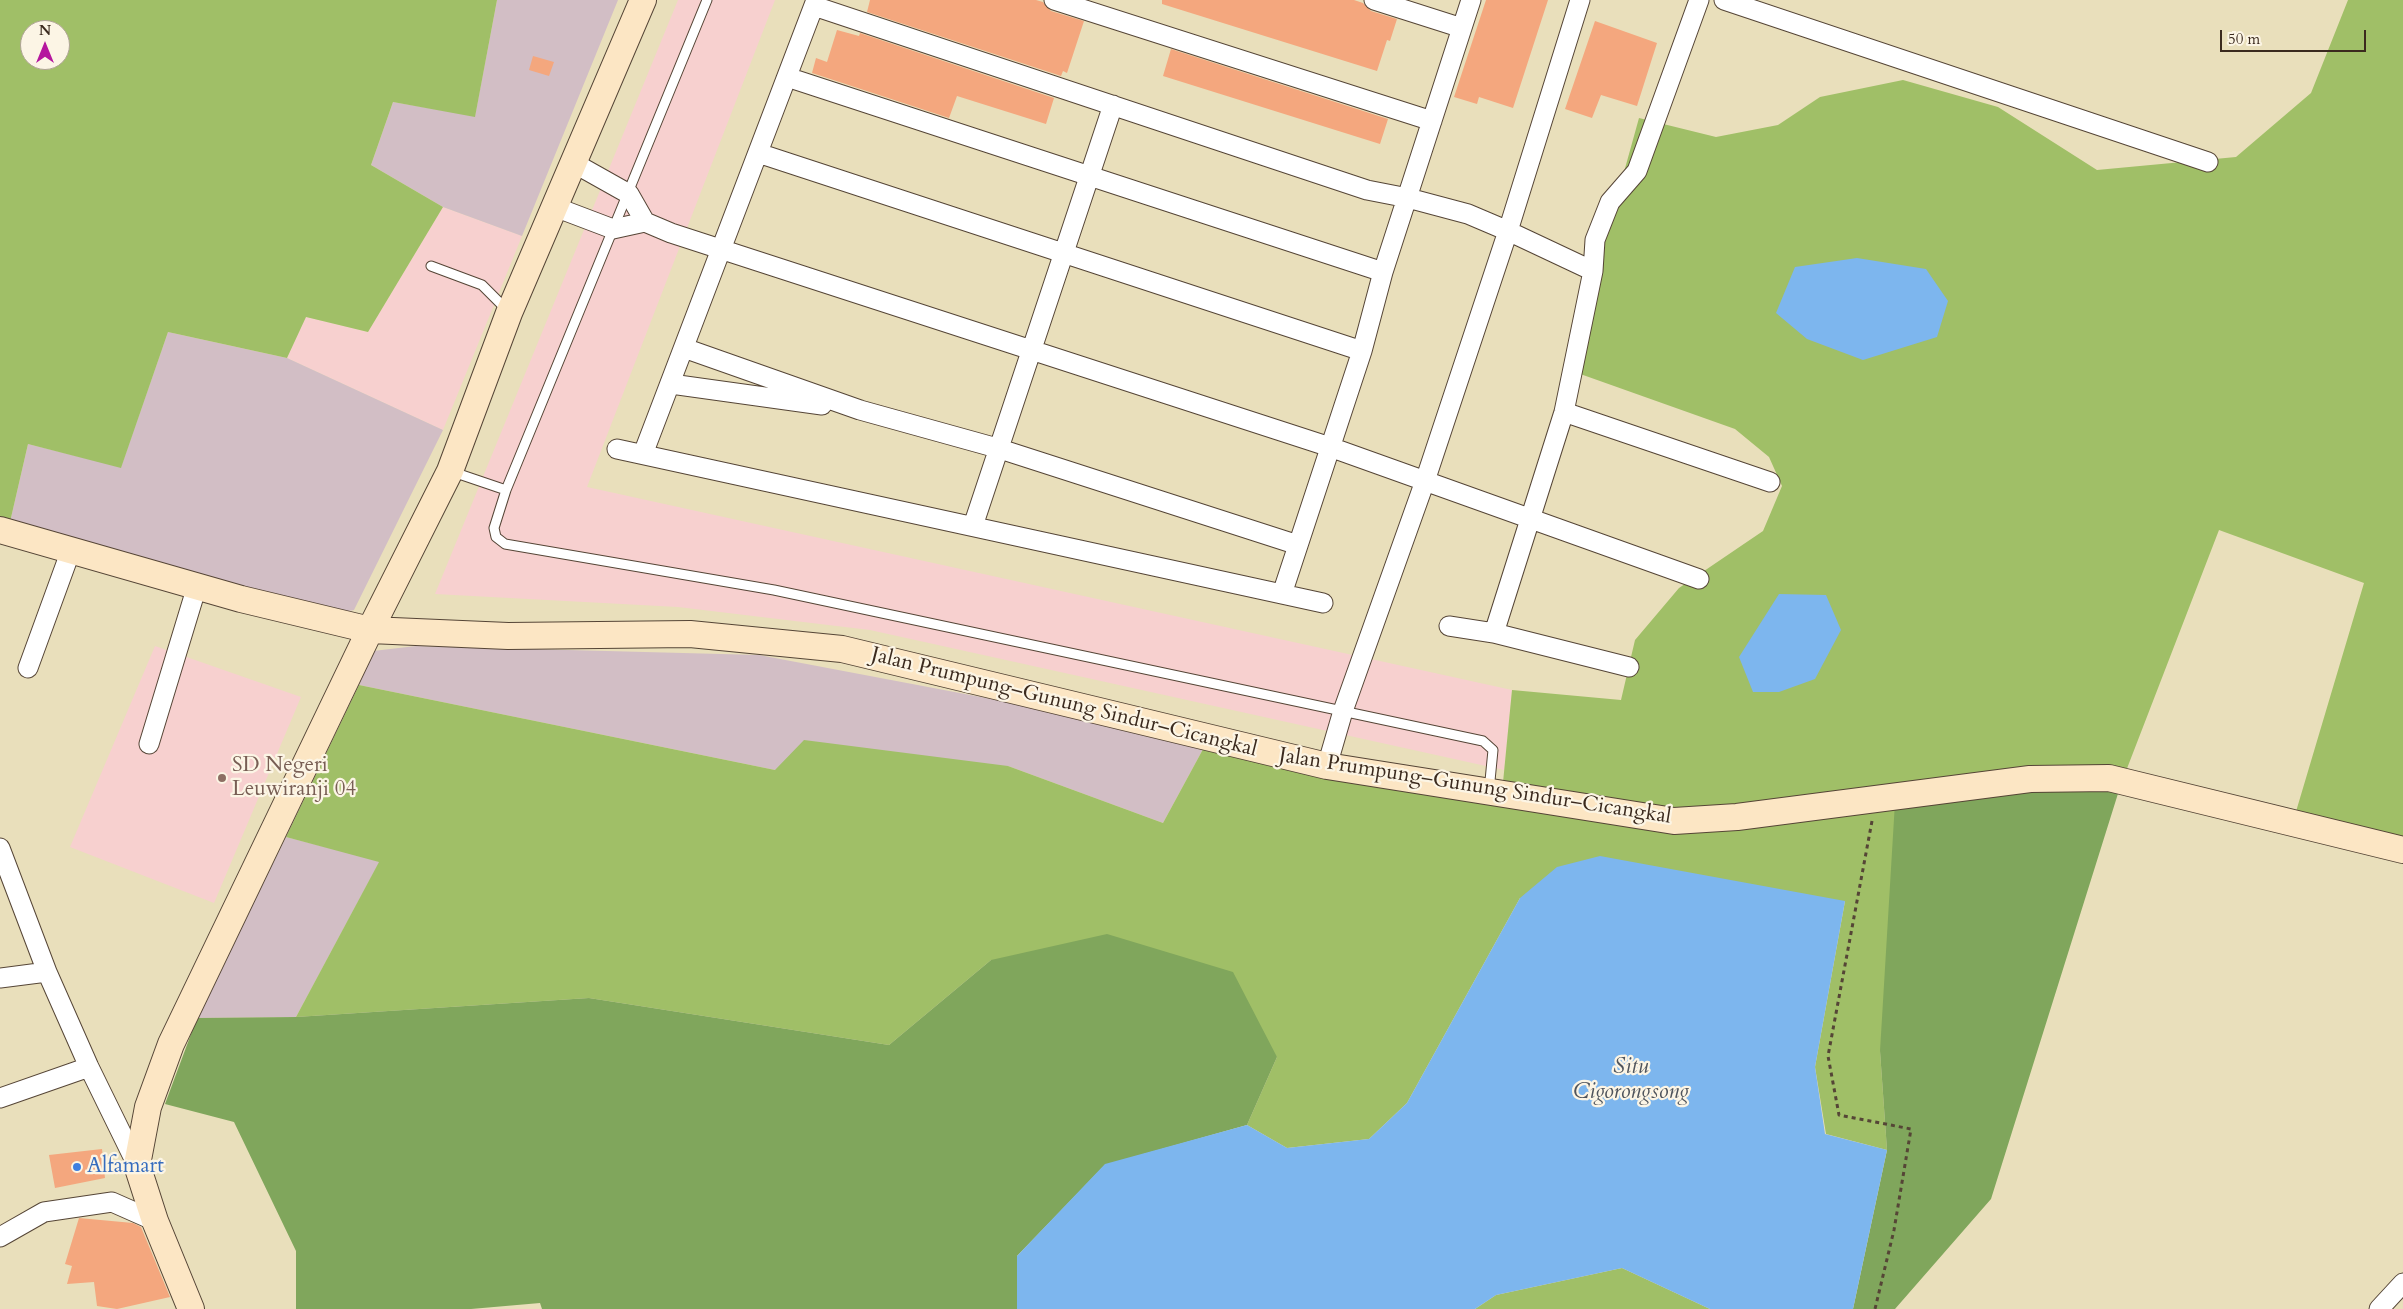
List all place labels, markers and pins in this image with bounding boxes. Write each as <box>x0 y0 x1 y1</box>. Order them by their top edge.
place label: SD Negeri Leuwiranji 04 <box>232 753 356 803</box>
marker: SD Negeri Leuwiranji 04 <box>216 772 228 784</box>
place label: Alfamart <box>87 1154 164 1180</box>
marker: Alfamart <box>71 1161 83 1173</box>

